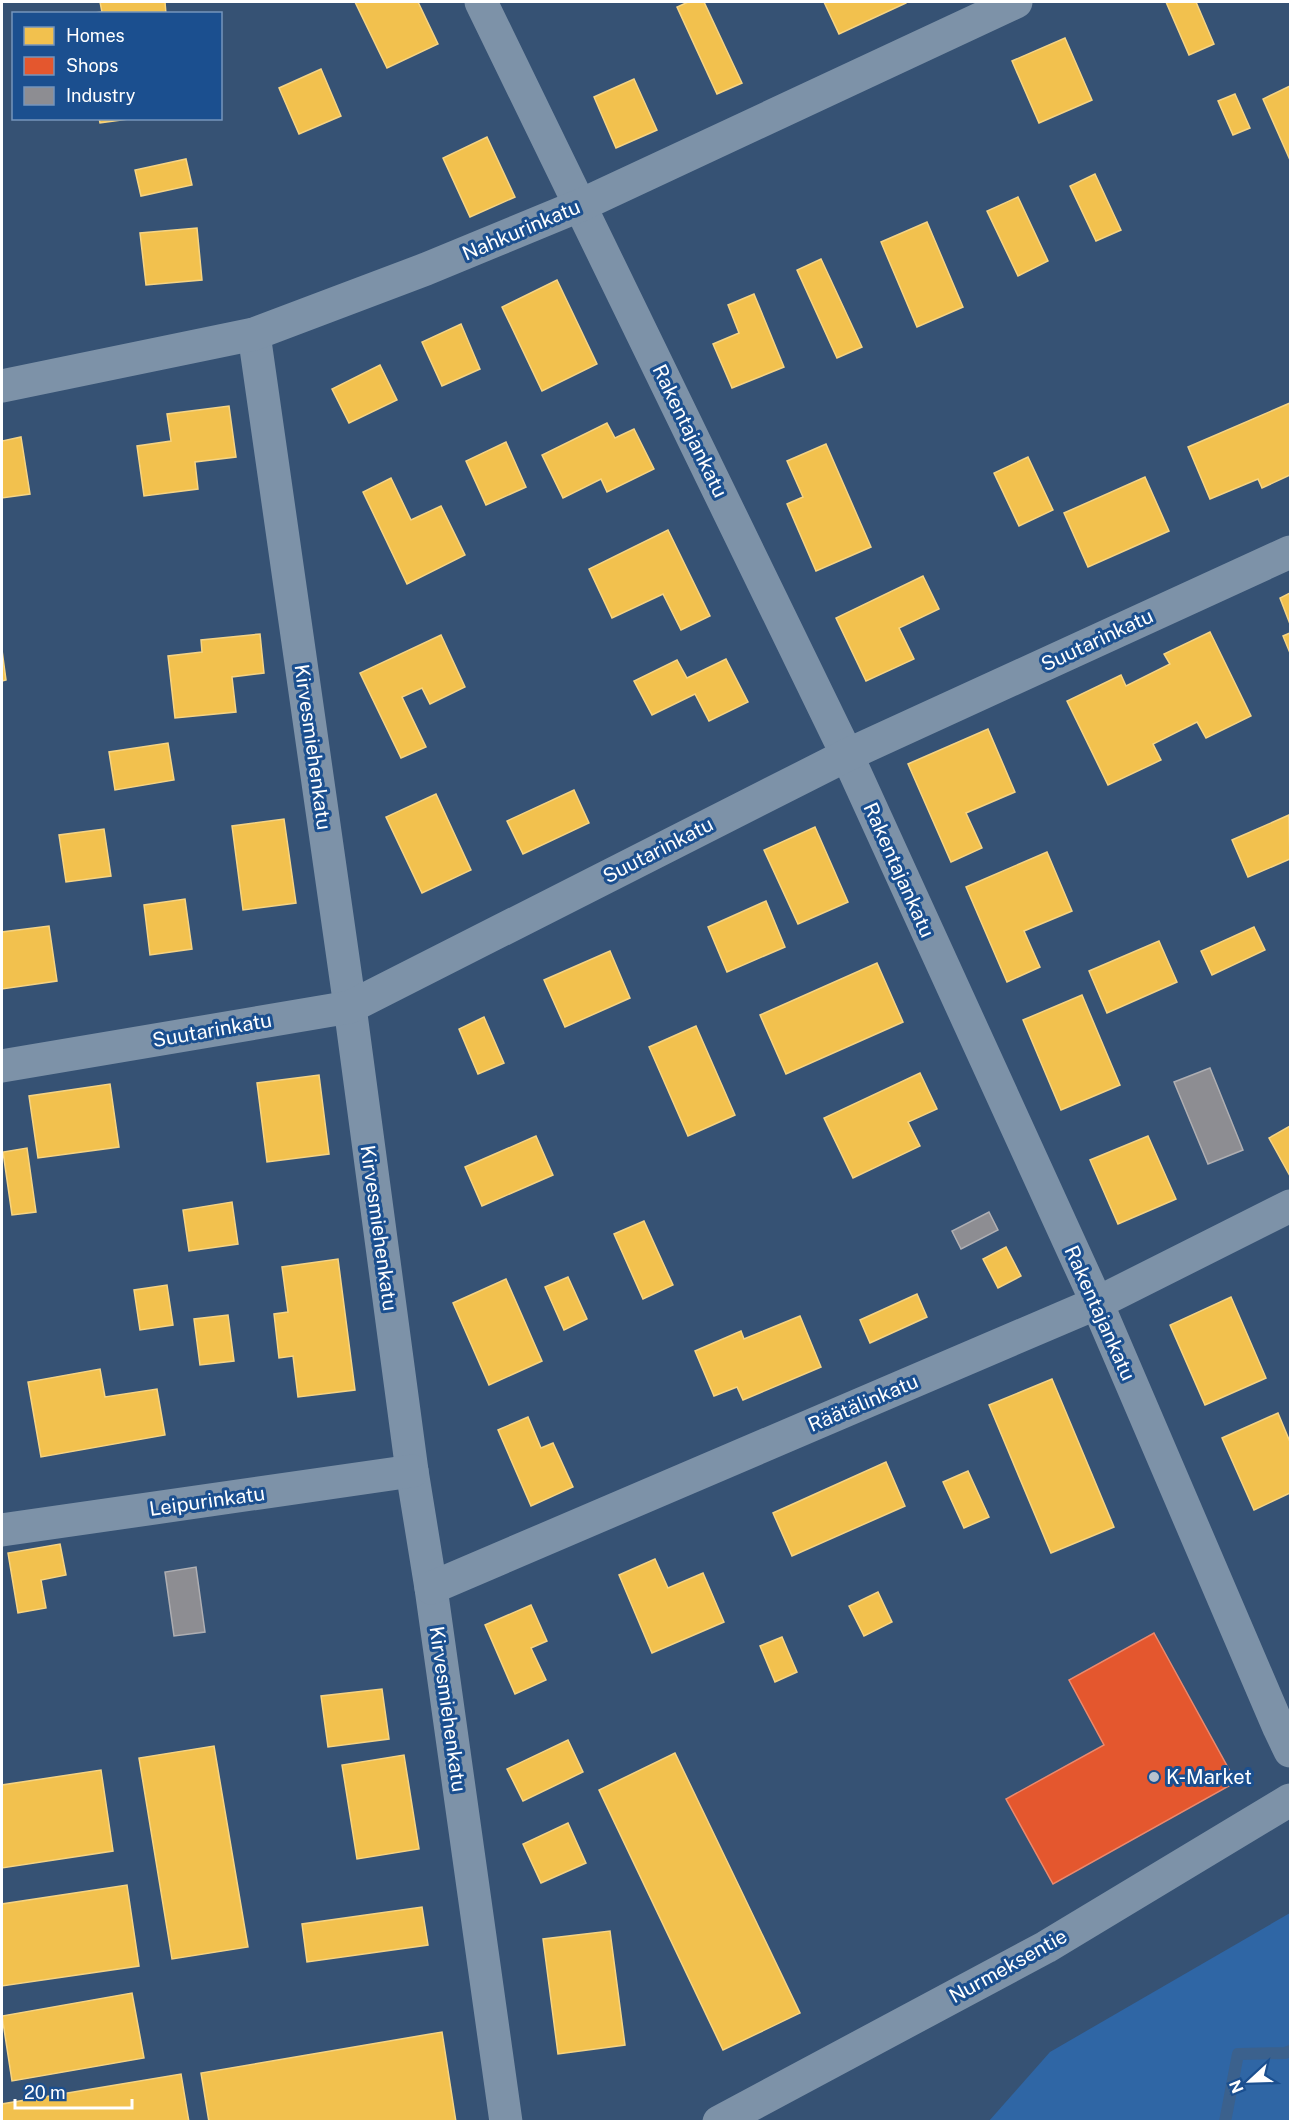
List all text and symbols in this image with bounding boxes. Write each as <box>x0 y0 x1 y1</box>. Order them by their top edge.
legend <box>12 12 222 120</box>
text: Homes <box>66 25 125 46</box>
text: Shops <box>66 55 118 76</box>
text: Industry <box>66 85 136 106</box>
street label: Nahkurinkatu <box>458 194 584 266</box>
street label: Rakentajankatu <box>647 361 733 501</box>
street label: Suutarinkatu <box>1037 604 1157 676</box>
street label: Kirvesmiehenkatu <box>289 663 337 831</box>
street label: Rakentajankatu <box>859 799 939 941</box>
street label: Suutarinkatu <box>599 812 717 888</box>
street label: Suutarinkatu <box>150 1008 274 1052</box>
street label: Kirvesmiehenkatu <box>355 1144 403 1312</box>
street label: Rakentajankatu <box>1060 1242 1140 1384</box>
street label: Räätälinkatu <box>804 1369 922 1437</box>
street label: Leipurinkatu <box>148 1481 266 1521</box>
street label: Kirvesmiehenkatu <box>424 1625 472 1793</box>
place label: K-Market <box>1166 1765 1252 1789</box>
marker: K-Market <box>1147 1770 1161 1784</box>
street label: Nurmeksentie <box>945 1924 1071 2008</box>
north arrow <box>1220 2051 1280 2111</box>
scale bar <box>15 2072 132 2110</box>
text: N <box>1225 2077 1248 2096</box>
text: 20 m <box>24 2082 66 2103</box>

